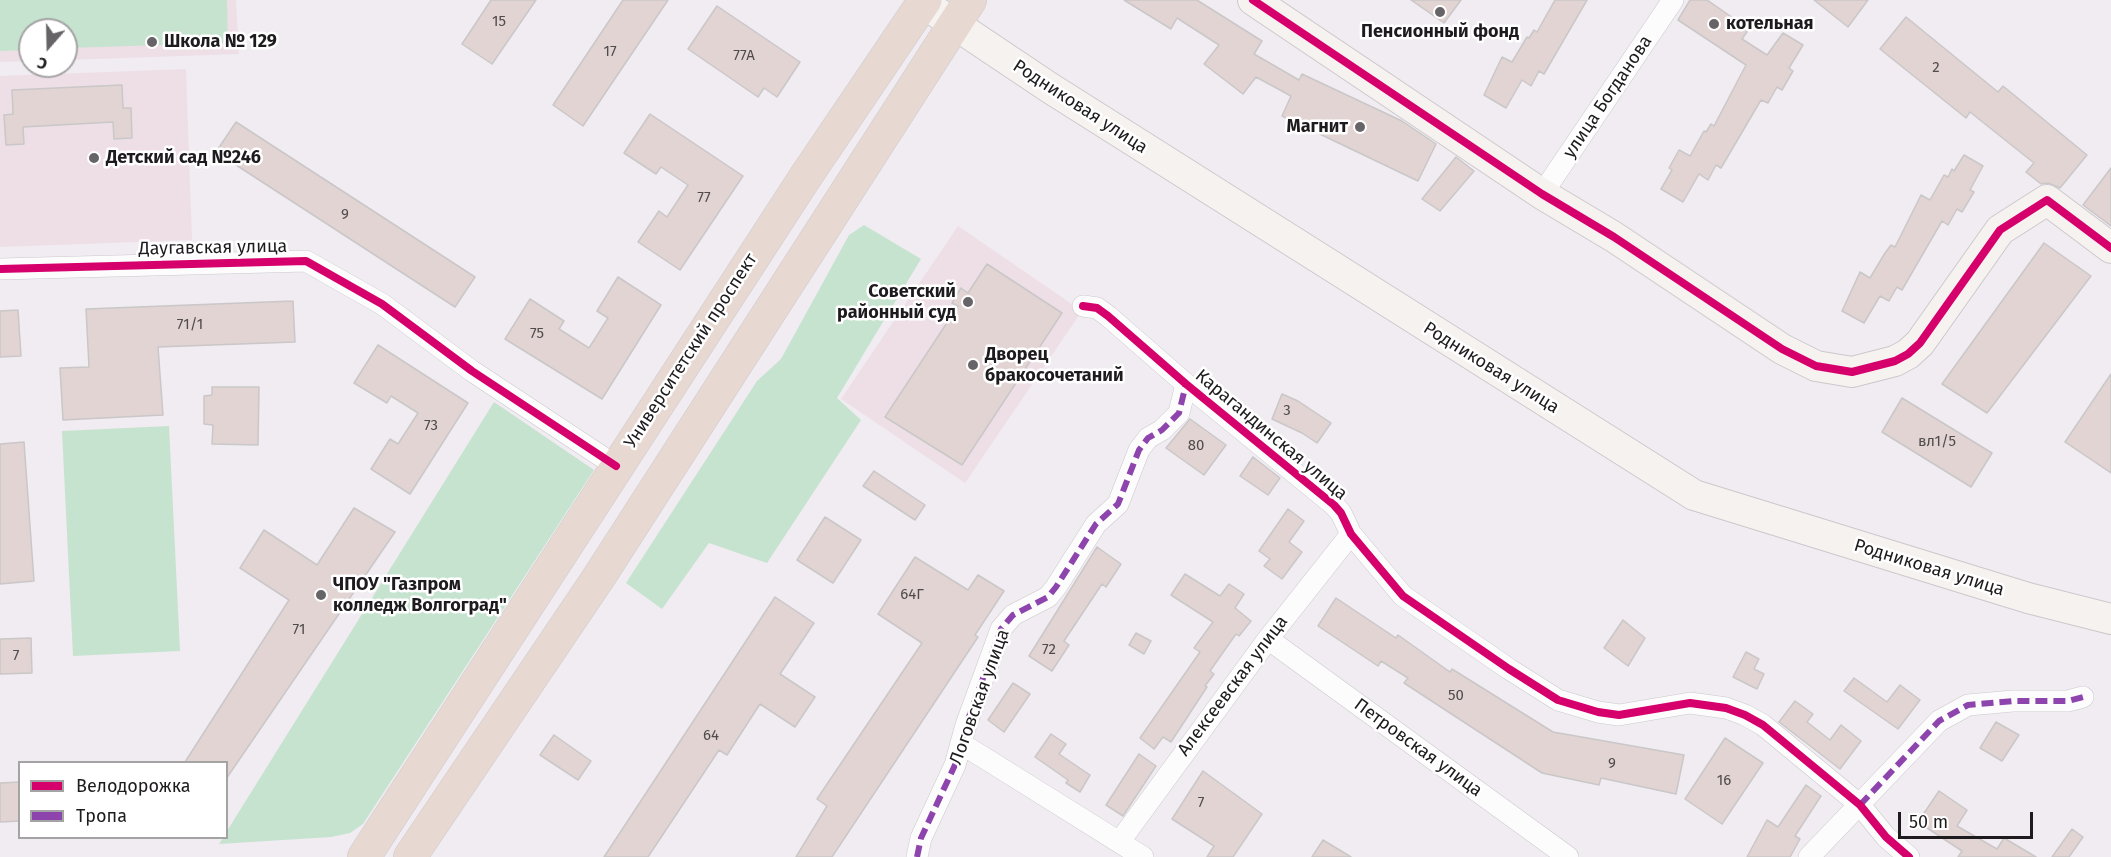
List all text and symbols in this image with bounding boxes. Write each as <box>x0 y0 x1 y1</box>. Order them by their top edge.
marker: Пенсионный фонд <box>1433 5 1447 19</box>
house number: 15 <box>492 13 506 31</box>
place label: котельная <box>1726 13 1814 35</box>
marker: котельная <box>1707 17 1721 31</box>
north arrow <box>18 18 78 78</box>
place label: Пенсионный фонд <box>1361 21 1519 43</box>
place label: Школа № 129 <box>164 31 277 53</box>
street label: улица Богданова <box>1559 31 1657 163</box>
marker: Школа № 129 <box>145 35 159 49</box>
house number: 17 <box>603 43 617 61</box>
house number: 77А <box>733 47 755 65</box>
text: С <box>35 53 50 74</box>
street label: Родниковая улица <box>1009 55 1151 159</box>
house number: 2 <box>1932 59 1940 77</box>
place label: Магнит <box>1287 116 1348 138</box>
marker: Магнит <box>1353 120 1367 134</box>
place label: Детский сад №246 <box>106 147 261 169</box>
marker: Детский сад №246 <box>87 151 101 165</box>
house number: 77 <box>697 189 711 207</box>
house number: 9 <box>341 206 349 224</box>
street label: Даугавская улица <box>139 236 287 260</box>
street label: Университетский проспект <box>620 250 762 452</box>
place label: Советский районный суд <box>837 281 956 324</box>
marker: Советский районный суд <box>961 295 975 309</box>
house number: 71/1 <box>177 316 203 334</box>
street label: Родниковая улица <box>1419 317 1563 419</box>
house number: 75 <box>530 325 544 343</box>
place label: Дворец бракосочетаний <box>985 344 1124 386</box>
marker: Дворец бракосочетаний <box>966 358 980 372</box>
street label: Карагандинская улица <box>1191 365 1351 505</box>
house number: 3 <box>1283 402 1291 420</box>
house number: 73 <box>424 417 438 435</box>
house number: вл1/5 <box>1918 433 1956 451</box>
house number: 80 <box>1188 437 1204 455</box>
street label: Родниковая улица <box>1851 535 2007 601</box>
place label: ЧПОУ "Газпром колледж Волгоград" <box>333 574 507 616</box>
house number: 64Г <box>900 586 924 604</box>
marker: ЧПОУ "Газпром колледж Волгоград" <box>314 588 328 602</box>
street label: Алексеевская улица <box>1173 612 1293 760</box>
house number: 71 <box>293 621 305 639</box>
street label: Логовская улица <box>945 626 1015 768</box>
house number: 72 <box>1042 641 1056 659</box>
house number: 7 <box>13 647 19 665</box>
house number: 50 <box>1448 687 1464 705</box>
street label: Петровская улица <box>1350 694 1486 802</box>
house number: 64 <box>703 727 719 745</box>
house number: 9 <box>1608 755 1616 773</box>
legend <box>18 761 228 839</box>
house number: 16 <box>1717 772 1731 790</box>
text: Велодорожка <box>76 775 191 797</box>
house number: 7 <box>1198 794 1204 812</box>
scale bar <box>1901 800 2036 838</box>
text: Тропа <box>76 805 127 827</box>
text: 50 m <box>1909 811 1948 833</box>

